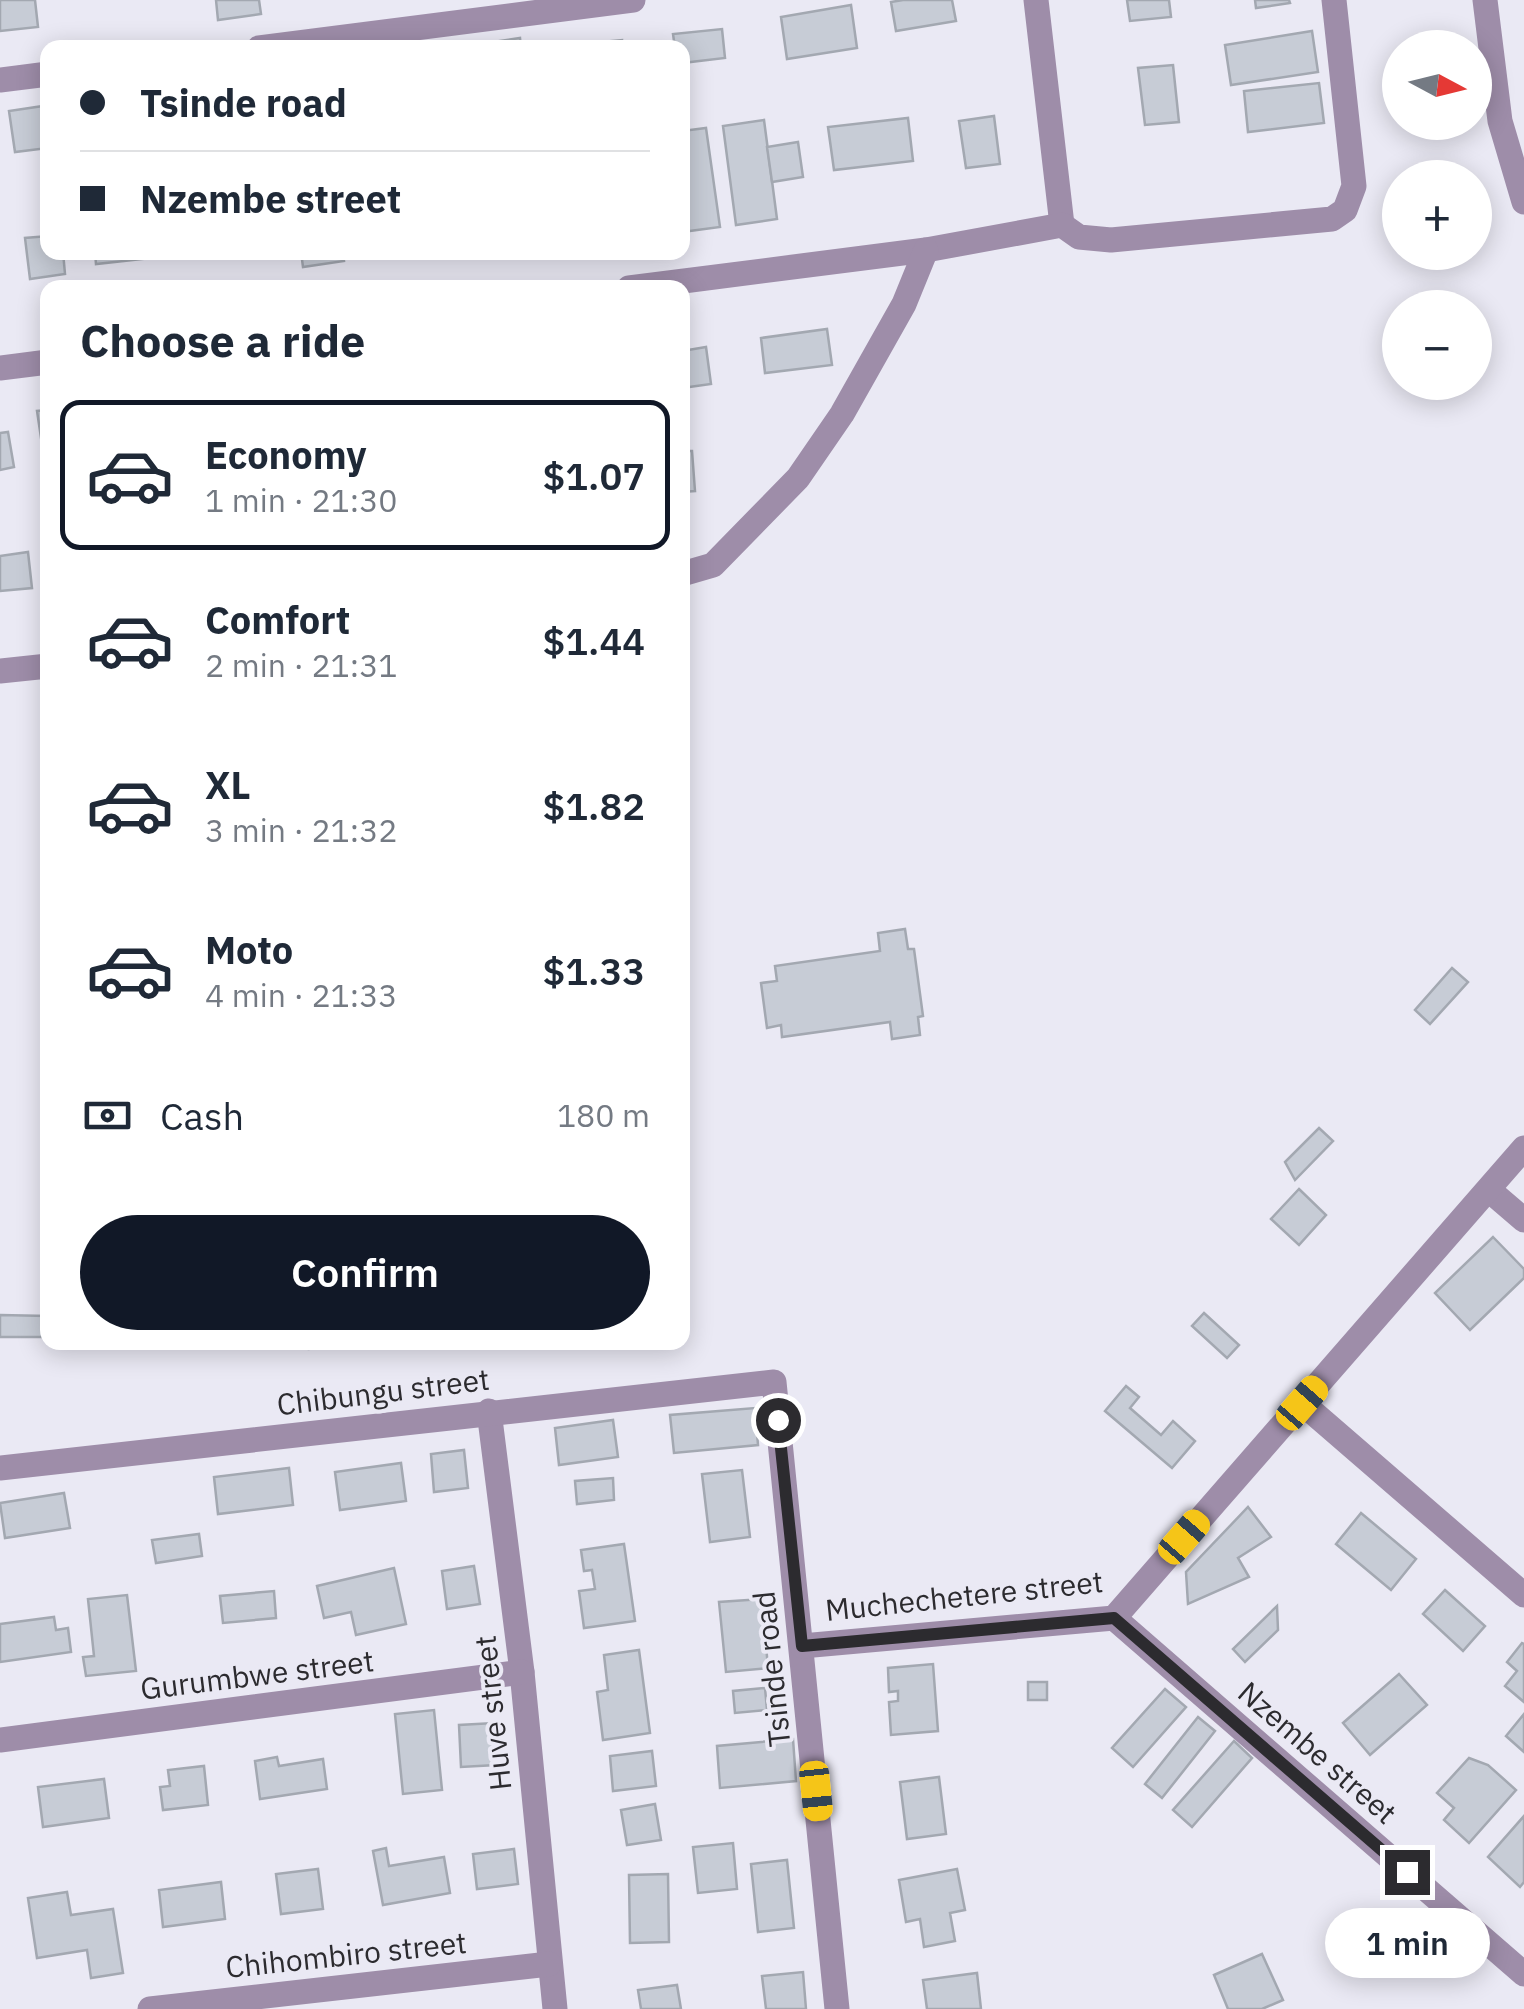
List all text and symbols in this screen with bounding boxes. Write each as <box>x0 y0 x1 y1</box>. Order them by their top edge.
north arrow <box>1382 30 1492 140</box>
map controls <box>1382 30 1492 400</box>
text: Tsinde road <box>140 78 347 127</box>
button: + <box>1382 160 1492 270</box>
text: Nzembe street <box>140 174 401 223</box>
button: − <box>1382 290 1492 400</box>
text: Choose a ride <box>80 311 365 369</box>
icon: car <box>85 430 175 520</box>
text: Economy <box>205 430 367 479</box>
text: $1.07 <box>542 451 645 500</box>
text: 1 min · 21:30 <box>205 479 398 521</box>
icon: car <box>85 595 175 685</box>
text: Comfort <box>205 595 350 644</box>
text: $1.44 <box>542 616 645 665</box>
text: 2 min · 21:31 <box>205 644 398 686</box>
icon: car <box>85 760 175 850</box>
text: XL <box>205 760 251 809</box>
text: $1.82 <box>542 781 645 830</box>
text: 3 min · 21:32 <box>205 809 398 851</box>
icon: car <box>85 925 175 1015</box>
text: Moto <box>205 925 293 974</box>
text: $1.33 <box>542 946 645 995</box>
text: 4 min · 21:33 <box>205 974 398 1016</box>
icon: cash <box>80 1088 135 1143</box>
text: Cash <box>160 1091 244 1140</box>
text: 180 m <box>557 1094 650 1136</box>
button: Confirm <box>80 1215 650 1330</box>
street label: Chibungu street <box>275 1359 491 1423</box>
car <box>1271 1371 1333 1435</box>
route start <box>756 1398 801 1443</box>
car <box>1153 1505 1215 1569</box>
street label: Muchechetere street <box>823 1561 1105 1629</box>
street label: Tsinde road <box>743 1589 799 1749</box>
street label: Huve street <box>464 1634 520 1792</box>
street label: Gurumbwe street <box>138 1640 376 1708</box>
street label: Nzembe street <box>1231 1672 1405 1832</box>
car <box>798 1760 834 1822</box>
route end <box>1385 1850 1430 1895</box>
callout: 1 min <box>1324 1907 1490 1977</box>
street label: Chihombiro street <box>224 1922 468 1986</box>
text: 1 min <box>1366 1922 1449 1964</box>

